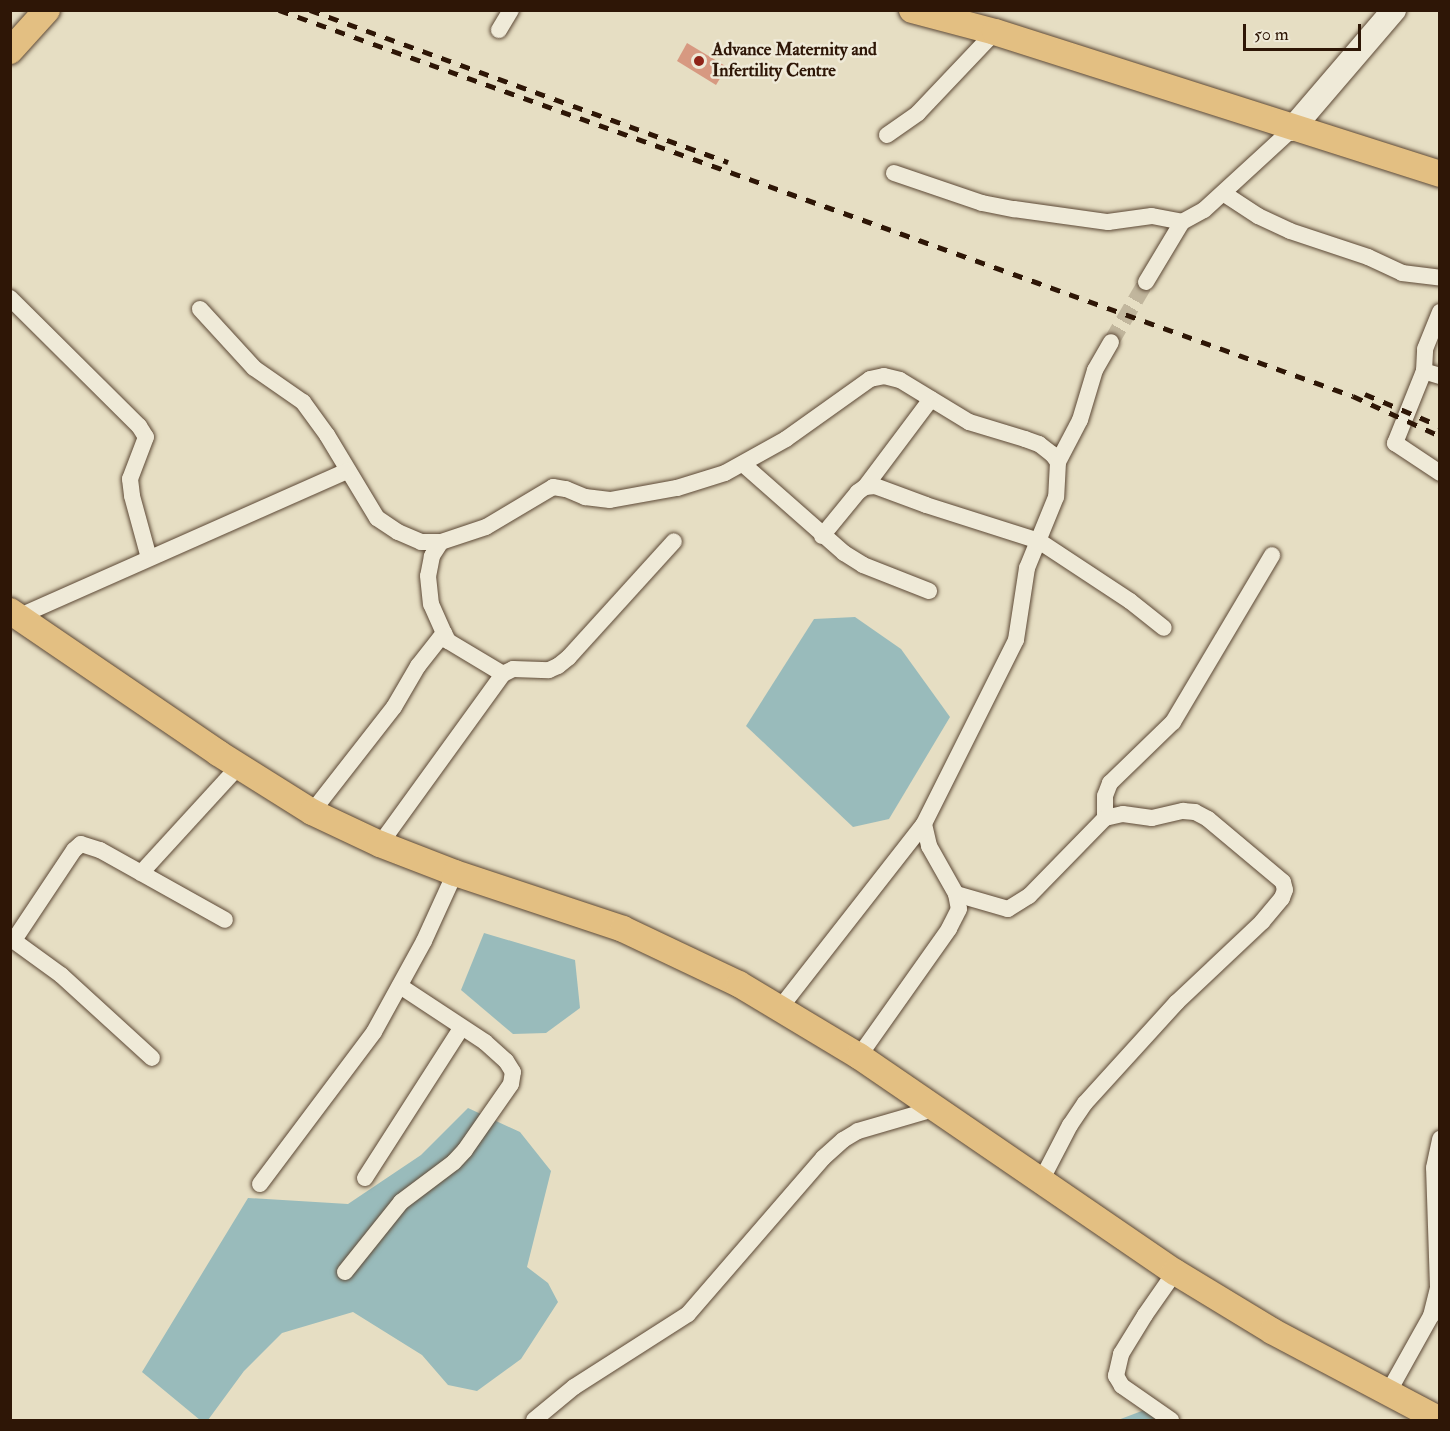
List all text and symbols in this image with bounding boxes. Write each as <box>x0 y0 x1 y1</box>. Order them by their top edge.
scale bar <box>1246 12 1364 50</box>
text: 50 m <box>1254 23 1289 46</box>
place label: Advance Maternity and Infertility Centre <box>712 40 877 82</box>
marker: Advance Maternity and Infertility Centre <box>690 52 708 70</box>

